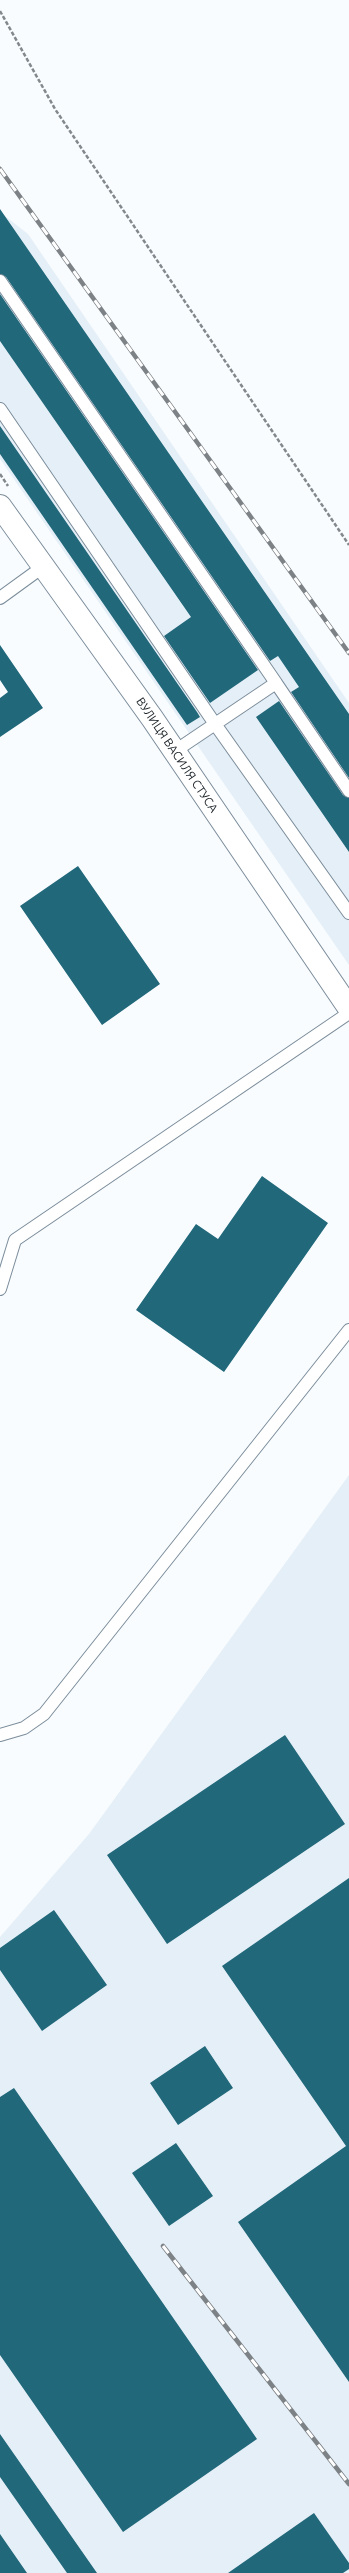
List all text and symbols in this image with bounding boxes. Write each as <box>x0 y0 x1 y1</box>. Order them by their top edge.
street label: ВУЛИЦЯ ВАСИЛЯ СТУСА <box>133 695 221 815</box>

